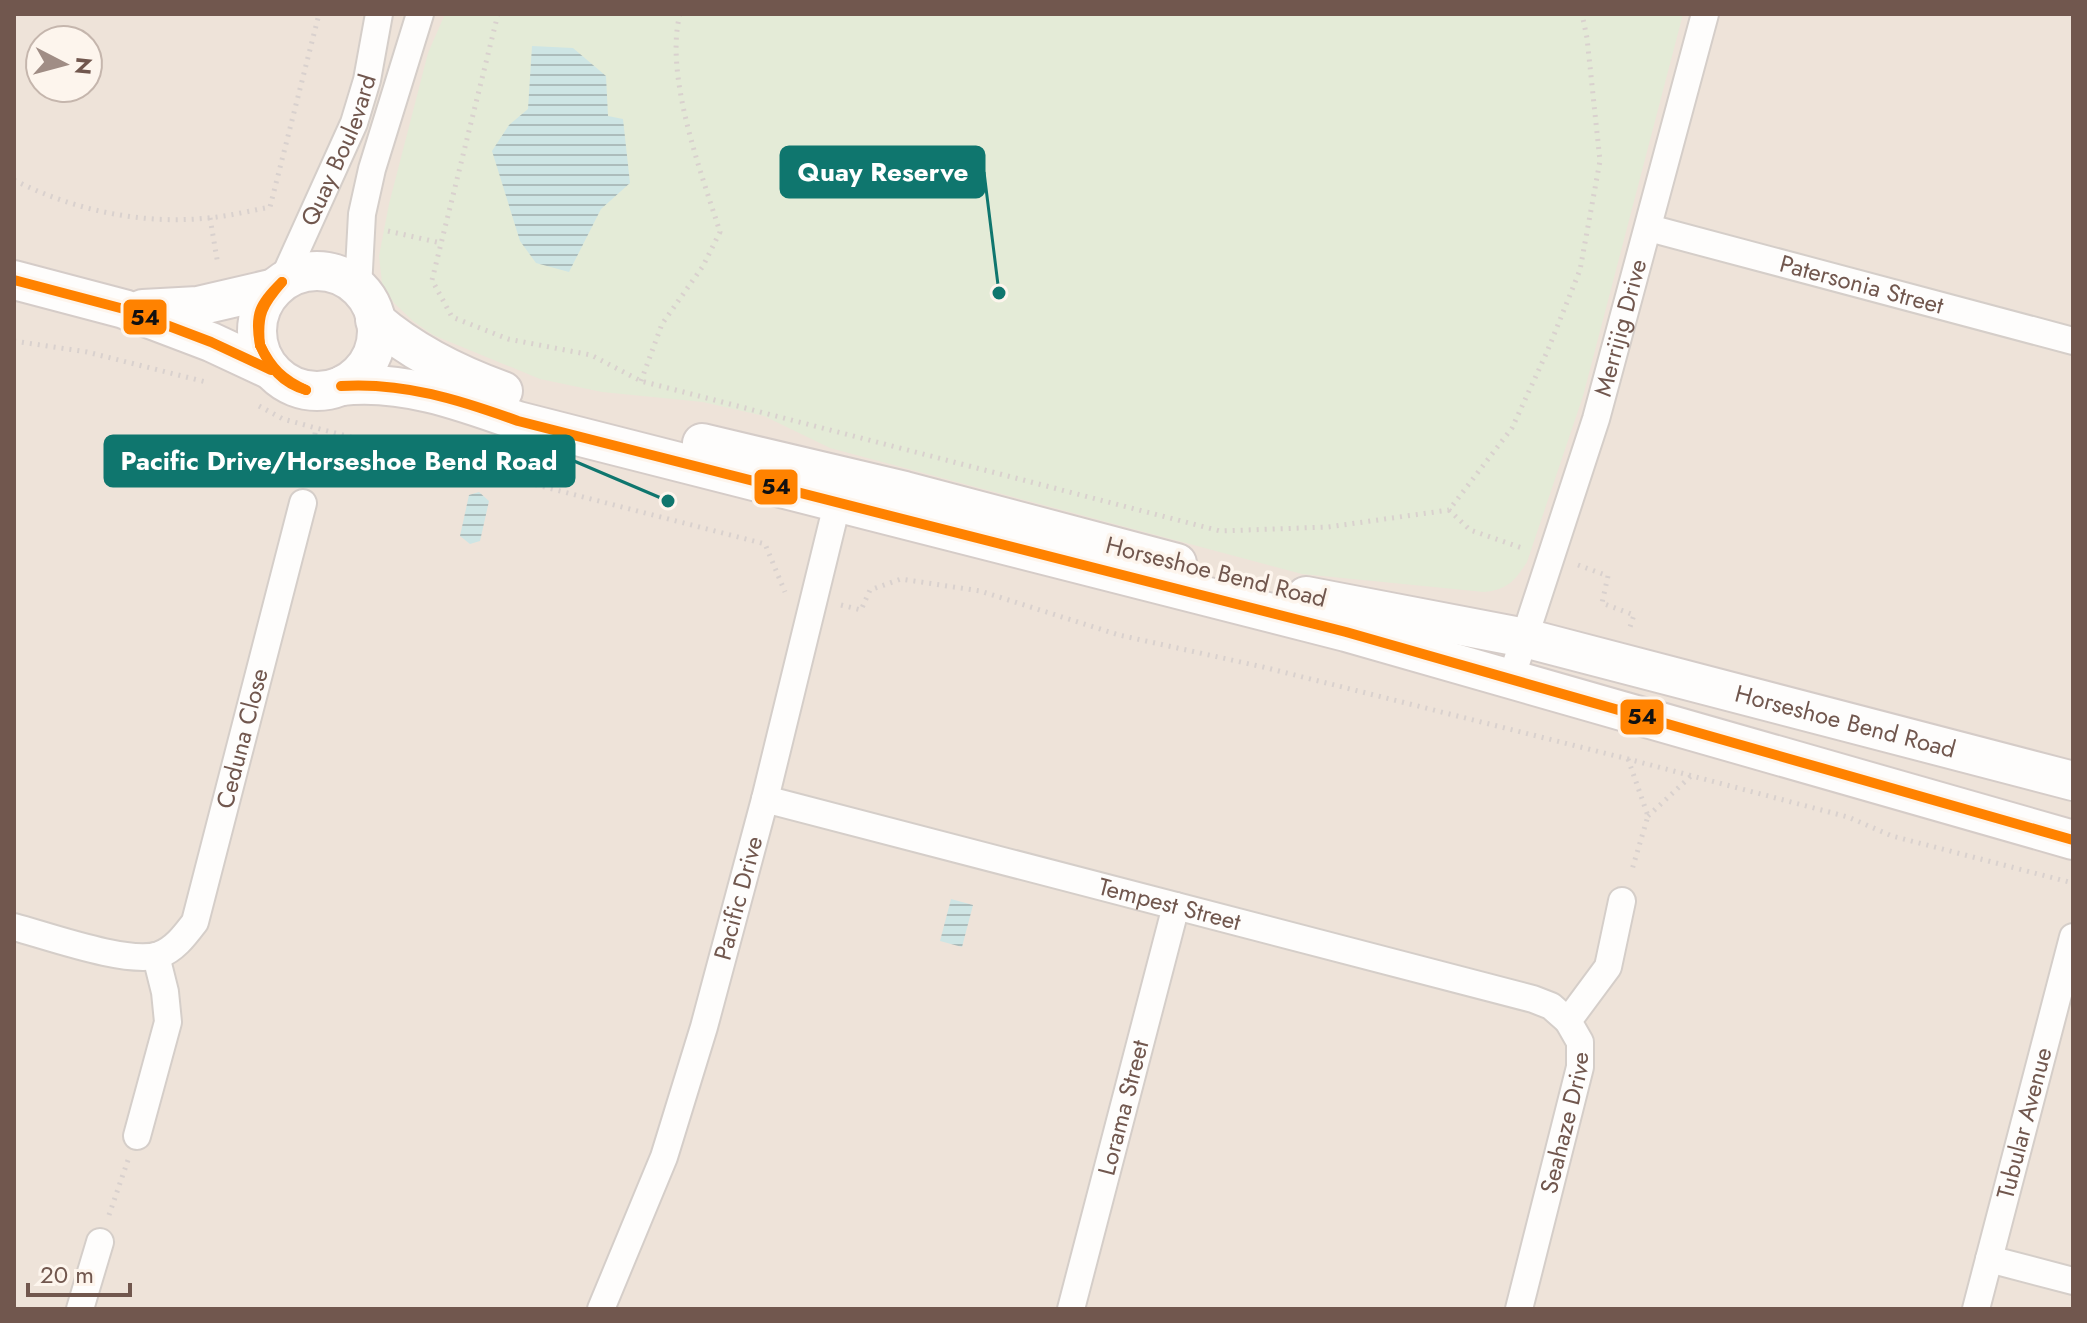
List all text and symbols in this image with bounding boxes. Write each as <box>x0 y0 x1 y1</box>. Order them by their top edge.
north arrow <box>24 24 104 104</box>
text: N <box>67 56 101 76</box>
street label: Quay Boulevard <box>292 70 385 231</box>
callout: Quay Reserve <box>781 147 984 197</box>
text: Quay Reserve <box>798 153 968 191</box>
street label: Patersonia Street <box>1776 246 1948 323</box>
street label: Merrijig Drive <box>1585 255 1655 400</box>
line badge: 54 <box>122 298 168 336</box>
text: 54 <box>130 301 160 333</box>
callout: Pacific Drive/Horseshoe Bend Road <box>105 436 574 486</box>
text: Pacific Drive/Horseshoe Bend Road <box>121 442 557 480</box>
line badge: 54 <box>753 468 799 506</box>
text: 54 <box>761 470 791 502</box>
street label: Horseshoe Bend Road <box>1102 527 1330 616</box>
street label: Ceduna Close <box>207 664 277 812</box>
street label: Horseshoe Bend Road <box>1731 676 1959 767</box>
line badge: 54 <box>1619 698 1665 736</box>
text: 54 <box>1627 700 1657 732</box>
street label: Pacific Drive <box>705 832 771 964</box>
street label: Tempest Street <box>1095 869 1245 939</box>
street label: Lorama Street <box>1089 1036 1157 1179</box>
street label: Tubular Avenue <box>1987 1043 2061 1203</box>
street label: Seahaze Drive <box>1531 1052 1597 1197</box>
scale bar <box>28 1247 130 1297</box>
text: 20 m <box>40 1257 94 1292</box>

